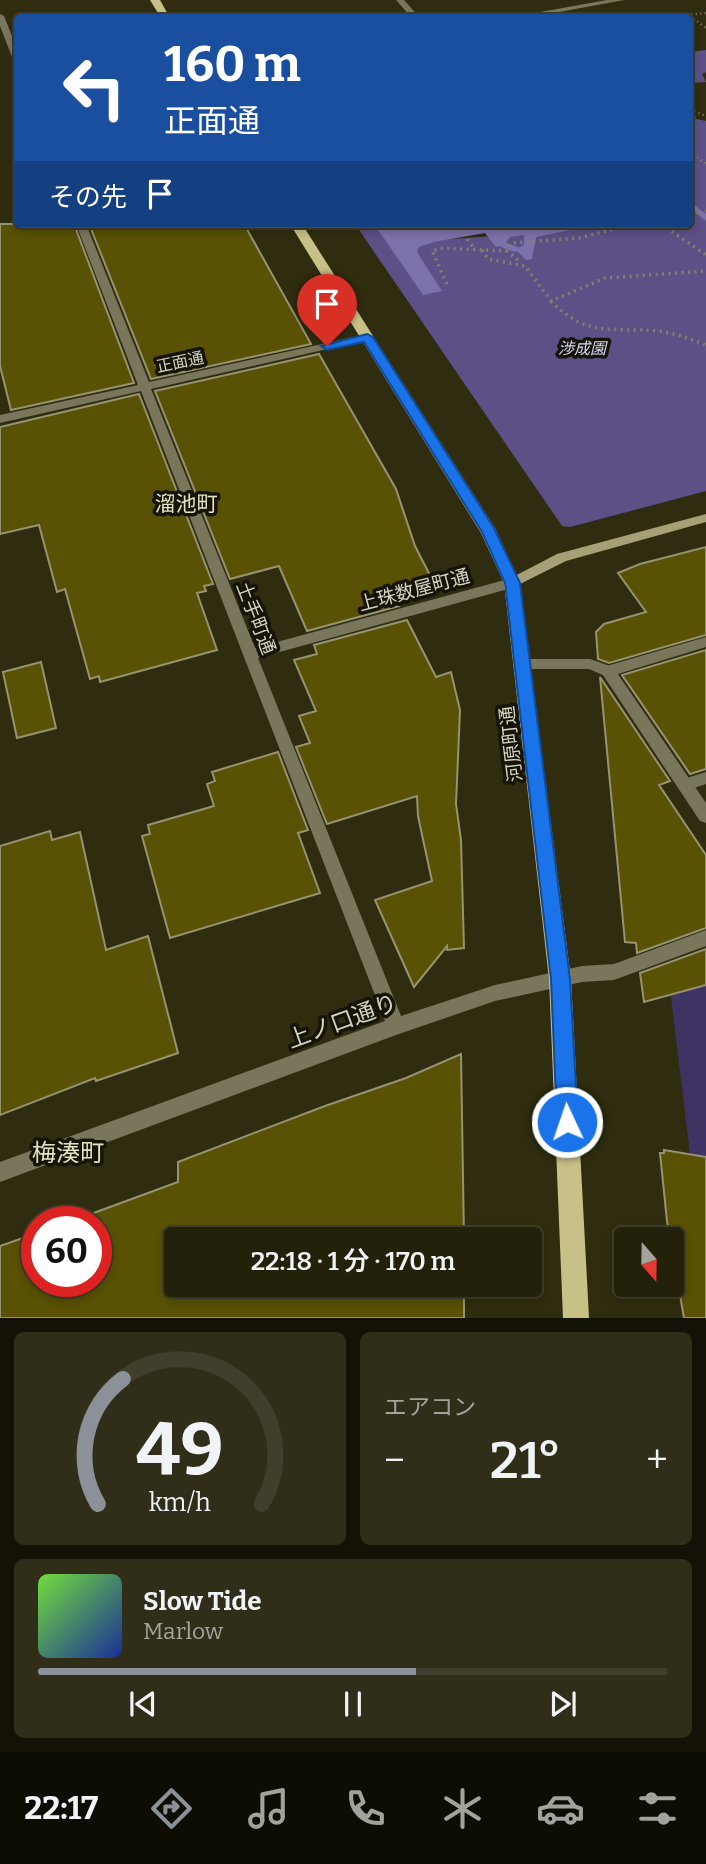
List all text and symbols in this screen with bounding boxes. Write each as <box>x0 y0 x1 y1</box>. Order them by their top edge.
text: 160 m <box>164 35 301 94</box>
icon: left <box>49 42 140 133</box>
text: 正面通 <box>164 102 260 140</box>
icon: arrive <box>141 175 179 213</box>
text: その先 <box>49 182 127 213</box>
pin <box>297 274 357 346</box>
icon: arrive <box>308 285 346 323</box>
park label: 渉成園 <box>558 339 608 358</box>
street label: 正面通 <box>155 348 205 376</box>
district label: 溜池町 <box>155 491 218 517</box>
street label: 上珠数屋町通 <box>356 564 472 616</box>
street label: 土手町通 <box>232 578 280 658</box>
street label: 河原町通 <box>495 705 527 783</box>
street label: 上ノ口通り <box>283 988 401 1054</box>
position arrow <box>530 1085 604 1159</box>
district label: 梅湊町 <box>32 1139 104 1167</box>
speed limit sign: 60 <box>21 1206 112 1297</box>
north arrow <box>614 1227 684 1297</box>
map controls <box>614 1227 684 1297</box>
text: 22:18 · 1 分 · 170 m <box>251 1246 455 1277</box>
text: エアコン <box>384 1393 476 1421</box>
text: 49 <box>136 1407 224 1494</box>
text: 21° <box>490 1429 561 1492</box>
text: − <box>384 1437 405 1483</box>
text: + <box>646 1437 668 1483</box>
text: km/h <box>149 1488 211 1518</box>
text: Slow Tide <box>143 1586 262 1617</box>
text: Marlow <box>143 1617 223 1645</box>
icon: previous <box>124 1685 162 1723</box>
icon: pause <box>334 1685 372 1723</box>
icon: next <box>544 1685 582 1723</box>
icon: directions <box>147 1784 196 1833</box>
icon: music <box>244 1784 293 1833</box>
icon: phone <box>341 1784 390 1833</box>
icon: climate <box>438 1784 487 1833</box>
icon: car <box>536 1784 585 1833</box>
icon: filters <box>633 1784 682 1833</box>
text: 22:17 <box>24 1789 98 1827</box>

